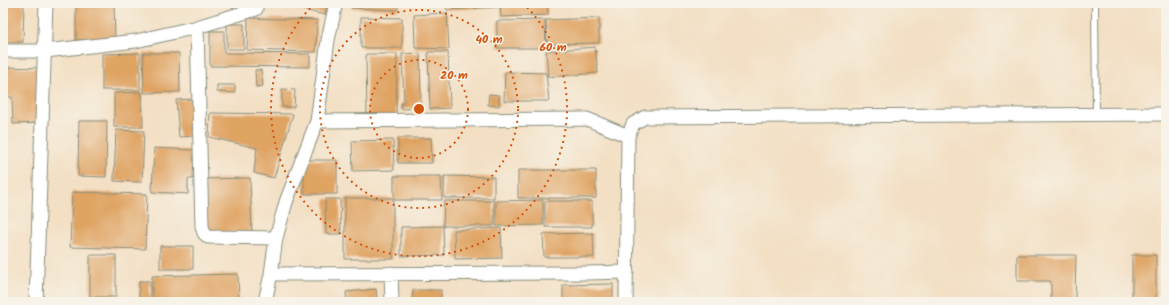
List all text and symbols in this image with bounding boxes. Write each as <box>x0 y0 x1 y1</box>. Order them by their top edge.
text: 40 m <box>475 30 503 49</box>
text: 60 m <box>539 38 567 57</box>
text: 20 m <box>440 66 468 85</box>
centre of rings <box>412 102 426 116</box>

